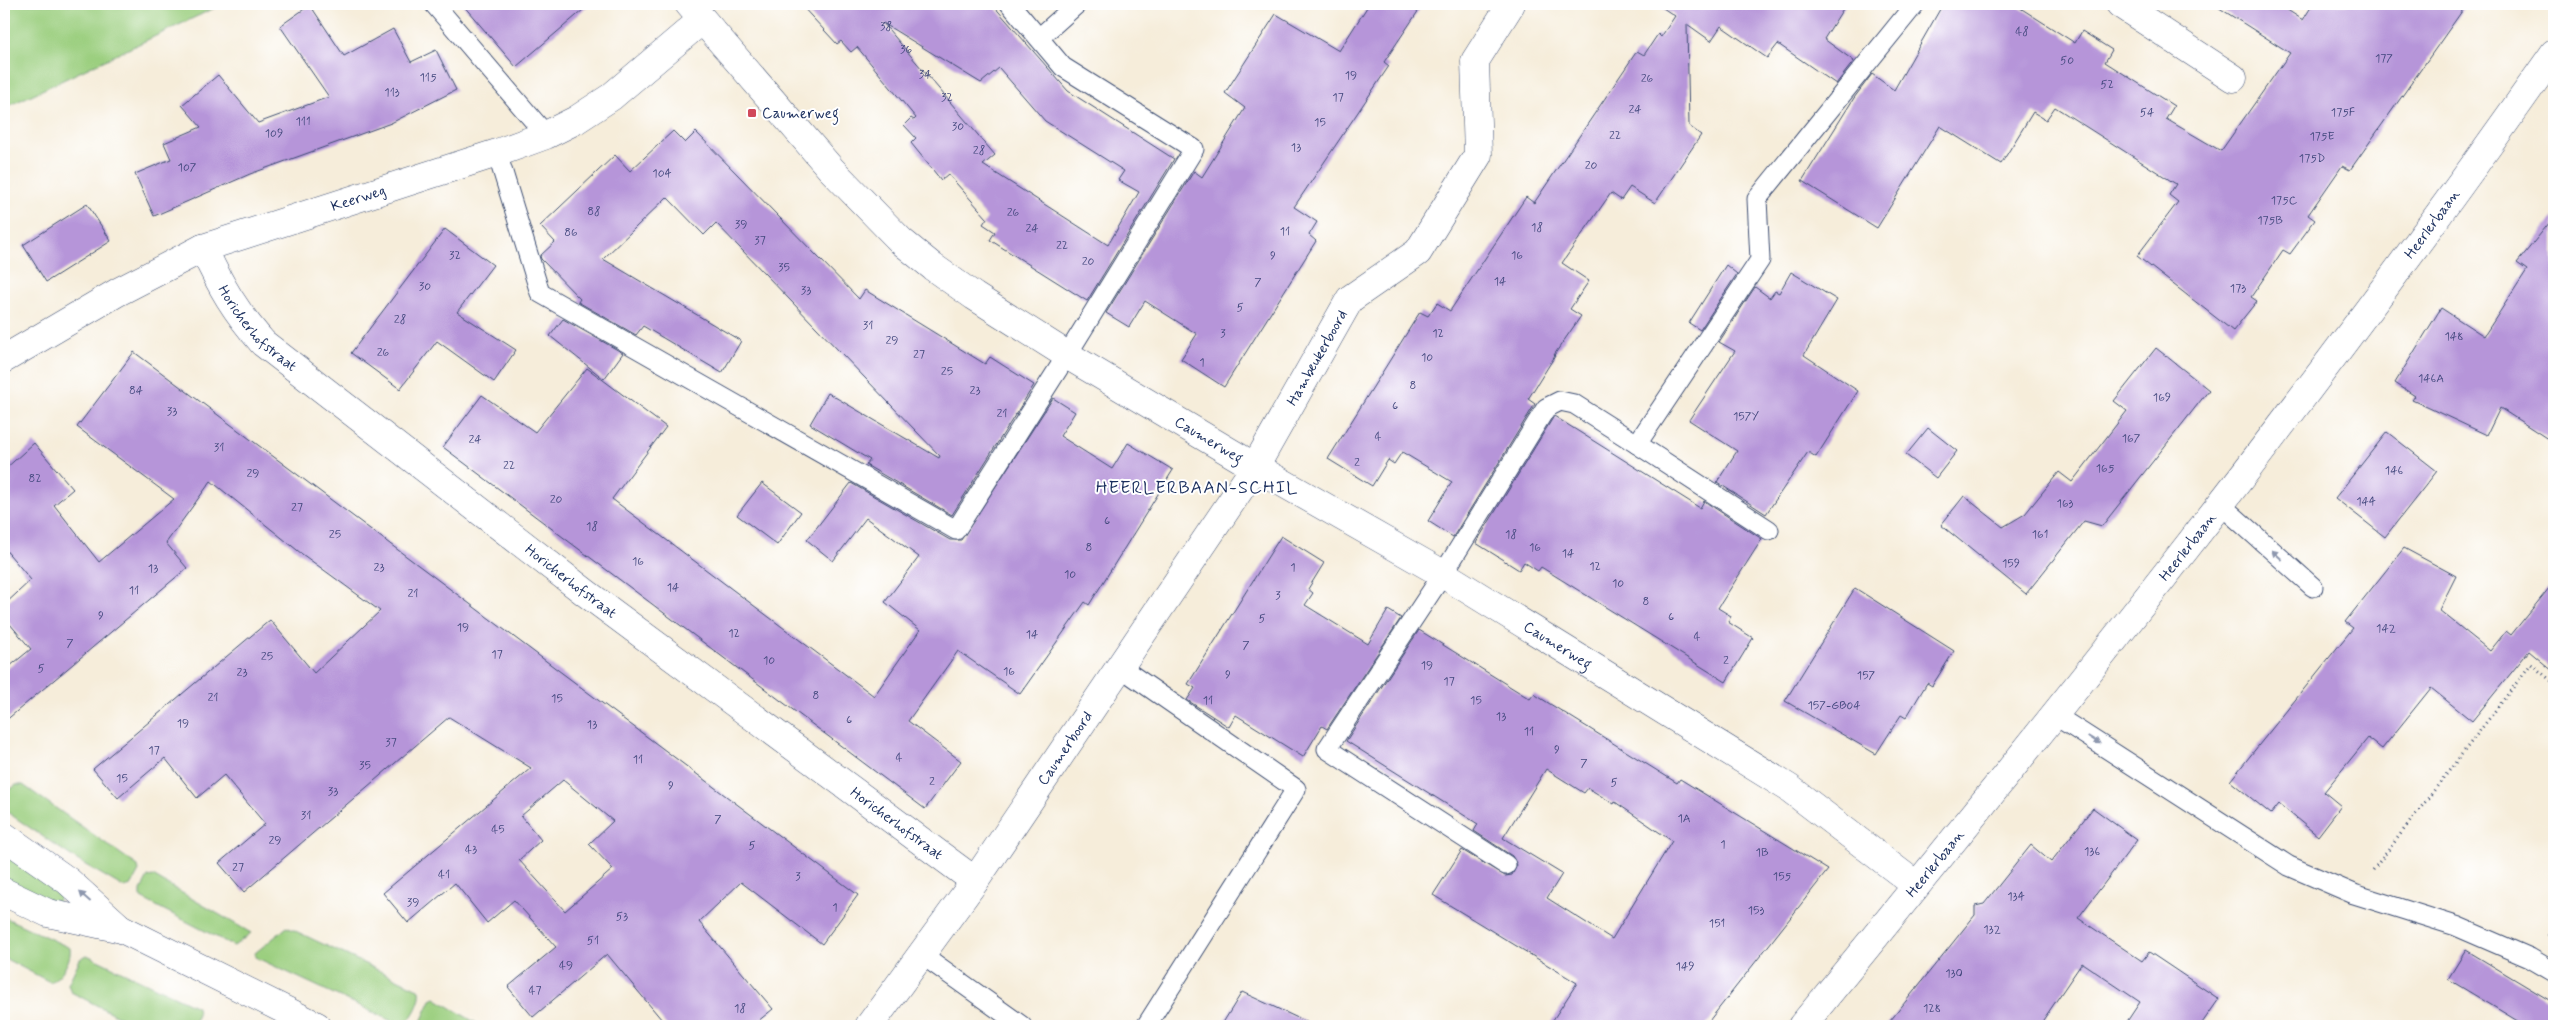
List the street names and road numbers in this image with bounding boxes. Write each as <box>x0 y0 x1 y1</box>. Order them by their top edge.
street label: Keerweg <box>329 181 388 217</box>
street label: Heerlerbaan <box>2400 185 2465 263</box>
street label: Horicherhofstraat <box>213 282 301 377</box>
street label: Hambeukerboord <box>1283 307 1353 410</box>
street label: Caumerweg <box>1170 412 1247 470</box>
street label: Heerlerbaan <box>2155 509 2221 586</box>
street label: Horicherhofstraat <box>520 540 621 624</box>
street label: Caumerweg <box>1519 617 1595 676</box>
street label: Caumerboord <box>1033 708 1098 790</box>
street label: Horicherhofstraat <box>846 783 947 865</box>
street label: Heerlerbaan <box>1902 826 1969 902</box>

